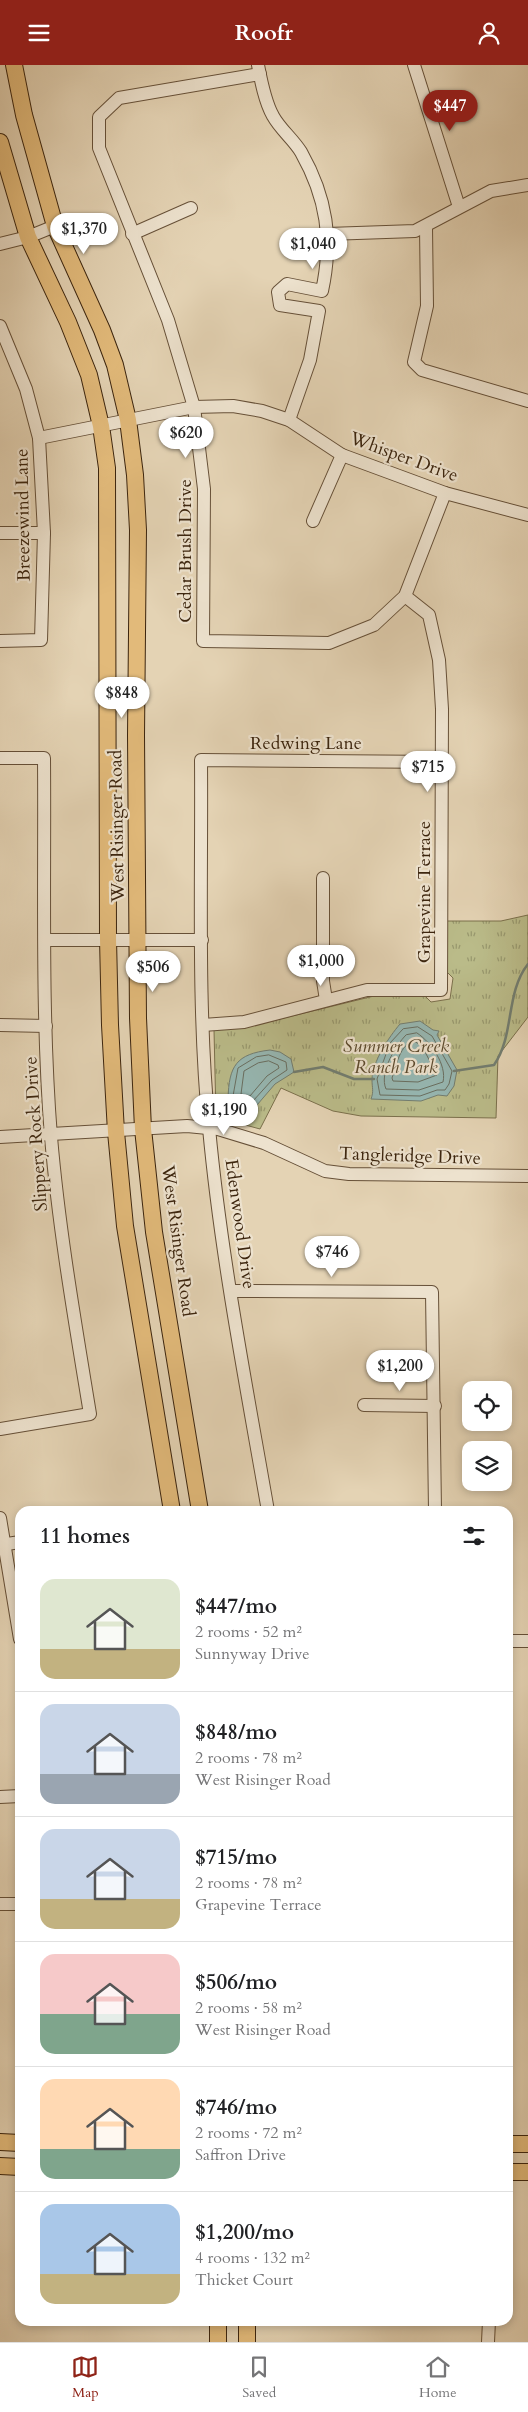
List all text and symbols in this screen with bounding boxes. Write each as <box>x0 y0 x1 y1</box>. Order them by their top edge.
text: Roofr <box>235 18 293 48</box>
icon: menu <box>25 19 53 47</box>
icon: person <box>475 19 503 47</box>
pin: $447 <box>420 89 480 132</box>
text: $447 <box>434 95 466 117</box>
pin: $1,370 <box>43 213 125 255</box>
text: $1,370 <box>61 218 107 240</box>
pin: $1,040 <box>272 227 354 270</box>
text: $1,040 <box>290 233 336 255</box>
pin: $620 <box>156 417 216 459</box>
text: $620 <box>170 422 202 444</box>
street label: Whisper Drive <box>345 425 462 488</box>
street label: Breezewind Lane <box>9 449 37 581</box>
street label: Cedar Brush Drive <box>173 479 198 623</box>
pin: $848 <box>92 677 152 719</box>
text: $848 <box>106 682 138 704</box>
street label: Redwing Lane <box>250 731 362 756</box>
street label: West Risinger Road <box>103 749 131 904</box>
pin: $715 <box>398 751 458 793</box>
text: $715 <box>412 756 444 778</box>
street label: Grapevine Terrace <box>412 821 437 963</box>
pin: $1,000 <box>280 945 362 987</box>
text: $1,000 <box>298 950 344 972</box>
pin: $506 <box>123 951 183 993</box>
text: $506 <box>137 956 169 978</box>
park label: Summer Creek Ranch Park <box>343 1034 449 1080</box>
street label: Slippery Rock Drive <box>18 1056 54 1212</box>
pin: $1,190 <box>183 1093 265 1136</box>
text: $1,190 <box>201 1099 247 1121</box>
street label: Tangleridge Drive <box>339 1141 481 1171</box>
street label: Edenwood Drive <box>219 1157 261 1291</box>
street label: West Risinger Road <box>155 1163 201 1319</box>
pin: $746 <box>302 1235 362 1278</box>
text: $746 <box>316 1241 348 1263</box>
pin: $1,200 <box>359 1349 441 1392</box>
text: $1,200 <box>377 1355 423 1377</box>
map controls <box>462 1381 512 1491</box>
button: locate <box>462 1381 512 1431</box>
button: layers <box>462 1441 512 1491</box>
text: 11 homes <box>40 1522 130 1551</box>
icon: filters <box>460 1522 488 1550</box>
text: $447/mo <box>195 1592 277 1621</box>
icon: home <box>80 1599 140 1659</box>
text: 2 rooms · 52 m² <box>195 1621 302 1643</box>
text: Sunnyway Drive <box>195 1643 310 1665</box>
text: $848/mo <box>195 1718 277 1747</box>
icon: home <box>80 1724 140 1784</box>
text: 2 rooms · 78 m² <box>195 1747 302 1769</box>
text: West Risinger Road <box>195 1769 331 1791</box>
text: $715/mo <box>195 1843 277 1872</box>
icon: home <box>80 1849 140 1909</box>
text: 2 rooms · 78 m² <box>195 1872 302 1894</box>
text: Grapevine Terrace <box>195 1894 322 1916</box>
text: $506/mo <box>195 1968 277 1997</box>
icon: home <box>80 1974 140 2034</box>
text: 2 rooms · 58 m² <box>195 1997 302 2019</box>
text: West Risinger Road <box>195 2019 331 2041</box>
text: $746/mo <box>195 2093 277 2122</box>
icon: home <box>80 2099 140 2159</box>
text: 2 rooms · 72 m² <box>195 2122 302 2144</box>
text: Saffron Drive <box>195 2144 286 2166</box>
text: $1,200/mo <box>195 2218 294 2247</box>
icon: home <box>80 2224 140 2284</box>
text: 4 rooms · 132 m² <box>195 2247 310 2269</box>
text: Thicket Court <box>195 2269 293 2291</box>
tab: Map <box>71 2353 99 2402</box>
tab: Saved <box>242 2353 276 2402</box>
tab: Home <box>419 2353 457 2402</box>

